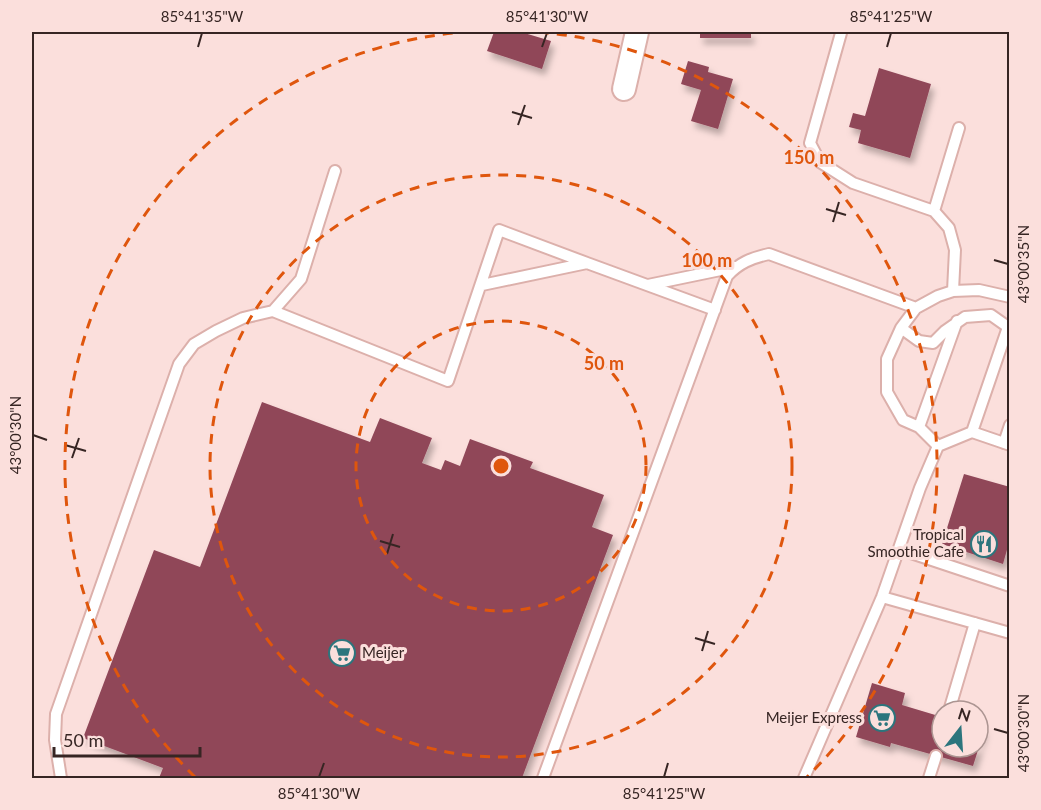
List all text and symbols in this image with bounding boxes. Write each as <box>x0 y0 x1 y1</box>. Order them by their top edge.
text: 85°41'35"W <box>161 7 244 25</box>
text: 85°41'30"W <box>506 7 589 25</box>
text: 85°41'25"W <box>850 7 933 25</box>
text: 150 m <box>784 146 834 168</box>
text: 43°00'35"N <box>1014 225 1032 303</box>
text: 100 m <box>682 249 732 271</box>
text: 50 m <box>584 352 624 374</box>
text: 43°00'30"N <box>6 396 24 474</box>
centre of rings <box>491 456 511 476</box>
place label: Tropical Smoothie Cafe <box>867 525 964 560</box>
restaurant icon: Tropical Smoothie Cafe <box>969 529 999 559</box>
supermarket icon: Meijer <box>327 638 357 668</box>
place label: Meijer <box>362 643 405 661</box>
text: 43°00'30"N <box>1014 694 1032 772</box>
north arrow <box>930 699 990 759</box>
supermarket icon: Meijer Express <box>867 703 897 733</box>
text: N <box>956 703 973 725</box>
place label: Meijer Express <box>766 708 862 726</box>
scale bar <box>54 720 200 758</box>
text: 50 m <box>63 729 103 751</box>
text: 85°41'30"W <box>278 784 361 802</box>
text: 85°41'25"W <box>623 784 706 802</box>

